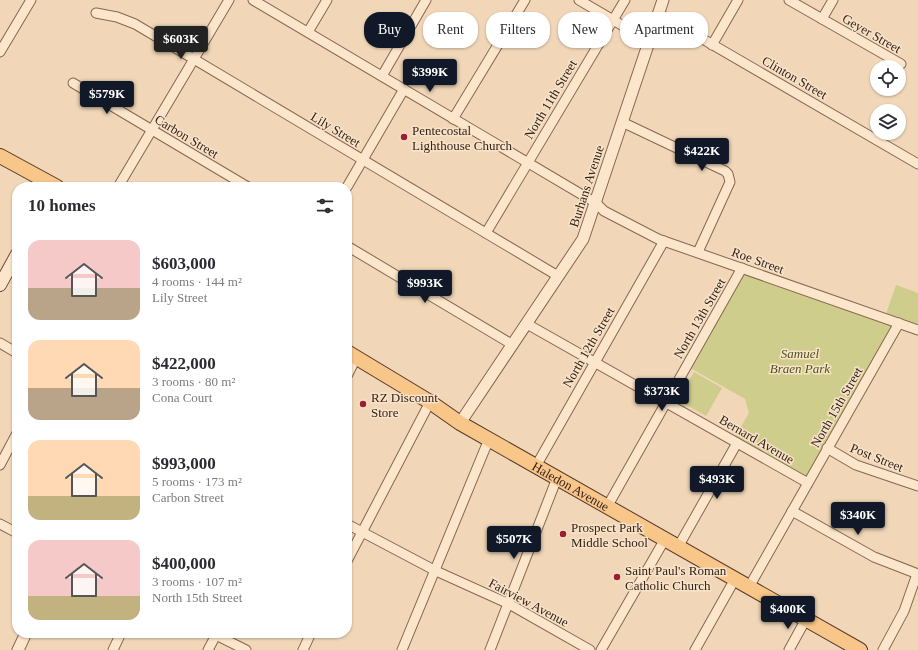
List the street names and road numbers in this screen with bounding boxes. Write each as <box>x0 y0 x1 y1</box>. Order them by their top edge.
street label: Geyer Street <box>840 11 904 56</box>
street label: Clinton Street <box>760 53 830 102</box>
street label: North 11th Street <box>521 57 580 142</box>
street label: Lily Street <box>308 109 364 150</box>
street label: Carbon Street <box>152 111 222 162</box>
street label: Burhans Avenue <box>566 143 607 229</box>
street label: Roe Street <box>730 244 786 277</box>
street label: North 13th Street <box>670 275 729 361</box>
street label: North 12th Street <box>559 304 618 390</box>
street label: North 15th Street <box>807 364 866 450</box>
street label: Bernard Avenue <box>717 412 797 467</box>
street label: Post Street <box>848 440 906 475</box>
street label: Haledon Avenue <box>529 459 612 514</box>
street label: Fairview Avenue <box>486 575 571 630</box>

